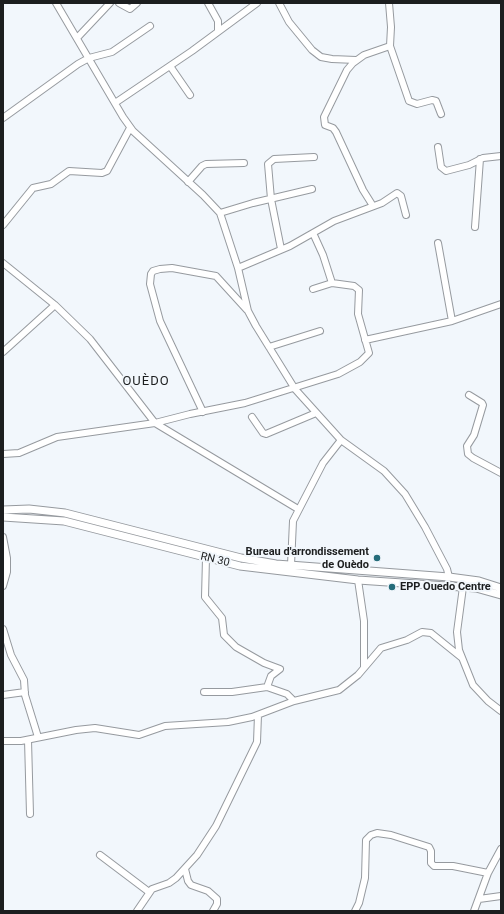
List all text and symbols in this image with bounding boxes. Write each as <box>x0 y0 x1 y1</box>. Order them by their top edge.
district label: OUÈDO <box>122 374 170 390</box>
place label: Bureau d'arrondissement de Ouèdo <box>246 545 369 571</box>
street label: RN 30 <box>199 550 231 570</box>
marker: Bureau d'arrondissement de Ouèdo <box>372 553 382 563</box>
place label: EPP Ouedo Centre <box>400 580 491 594</box>
marker: EPP Ouedo Centre <box>387 582 397 592</box>

